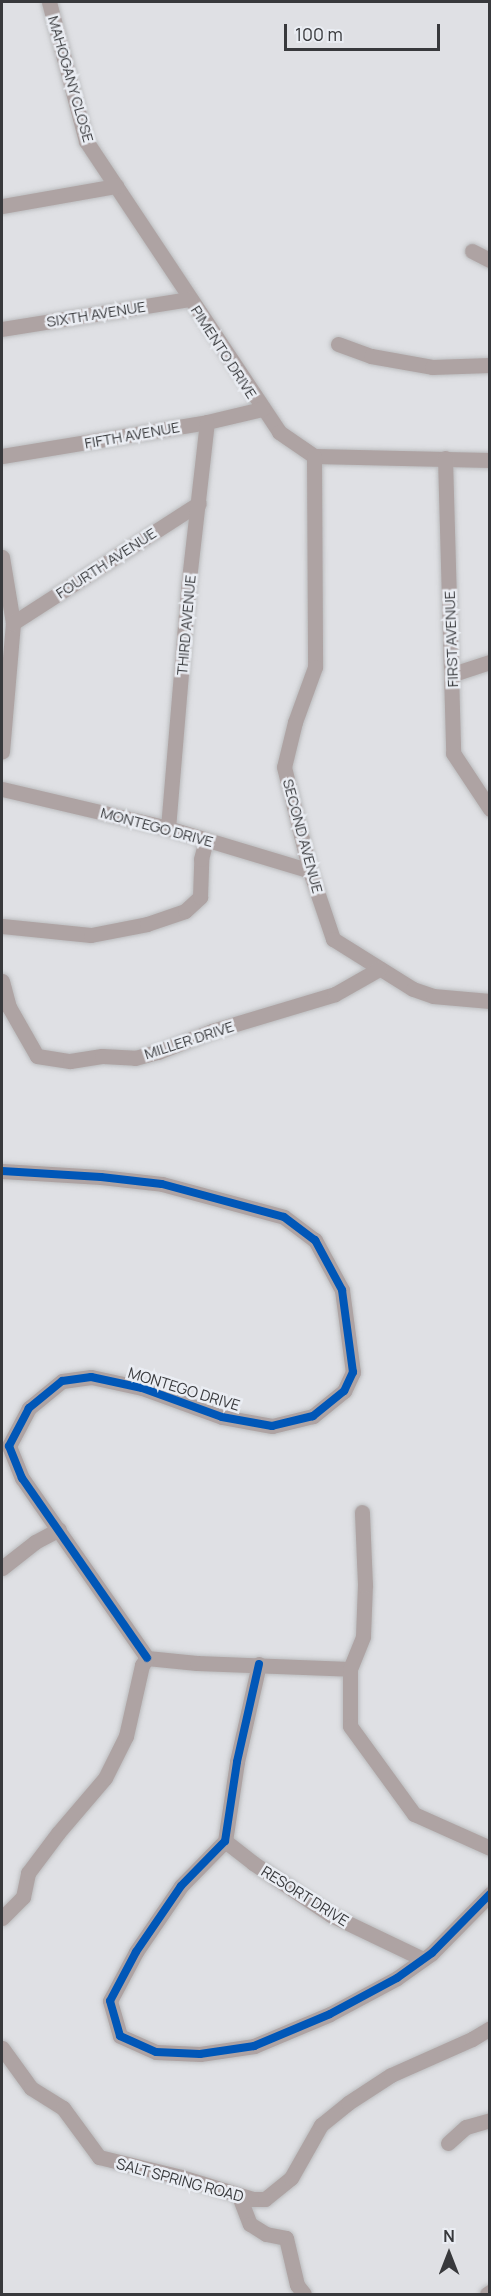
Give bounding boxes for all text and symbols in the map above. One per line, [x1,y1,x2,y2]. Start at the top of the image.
scale bar [287,12,443,50]
street label: MAHOGANY CLOSE [44,13,98,145]
text: 100 m [295,22,343,46]
street label: SIXTH AVENUE [45,297,147,331]
street label: PIMENTO DRIVE [187,302,261,402]
street label: FIFTH AVENUE [83,418,181,452]
street label: FOURTH AVENUE [52,524,160,602]
street label: THIRD AVENUE [173,574,199,676]
street label: FIRST AVENUE [440,590,462,688]
street label: SECOND AVENUE [279,777,327,895]
street label: MONTEGO DRIVE [99,803,215,851]
street label: MILLER DRIVE [142,1017,236,1063]
street label: MONTEGO DRIVE [126,1363,242,1415]
street label: RESORT DRIVE [258,1862,352,1930]
street label: SALT SPRING ROAD [114,2154,246,2206]
north arrow [419,2224,479,2284]
text: N [443,2225,455,2247]

